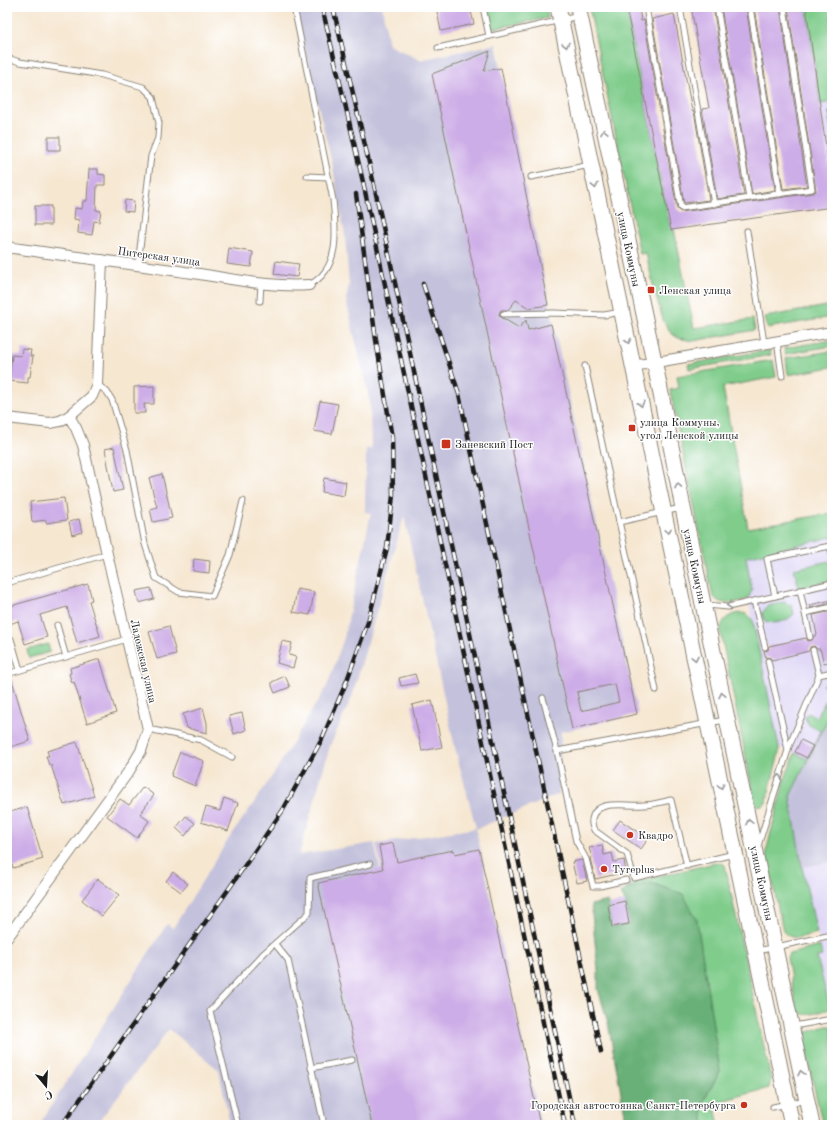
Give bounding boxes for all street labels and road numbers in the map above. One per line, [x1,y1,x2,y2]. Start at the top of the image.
street label: улица Коммуны [614,211,641,288]
street label: Питерская улица [117,246,201,269]
street label: улица Коммуны [680,528,707,605]
street label: Ладожская улица [128,618,158,705]
street label: улица Коммуны [747,845,774,922]

